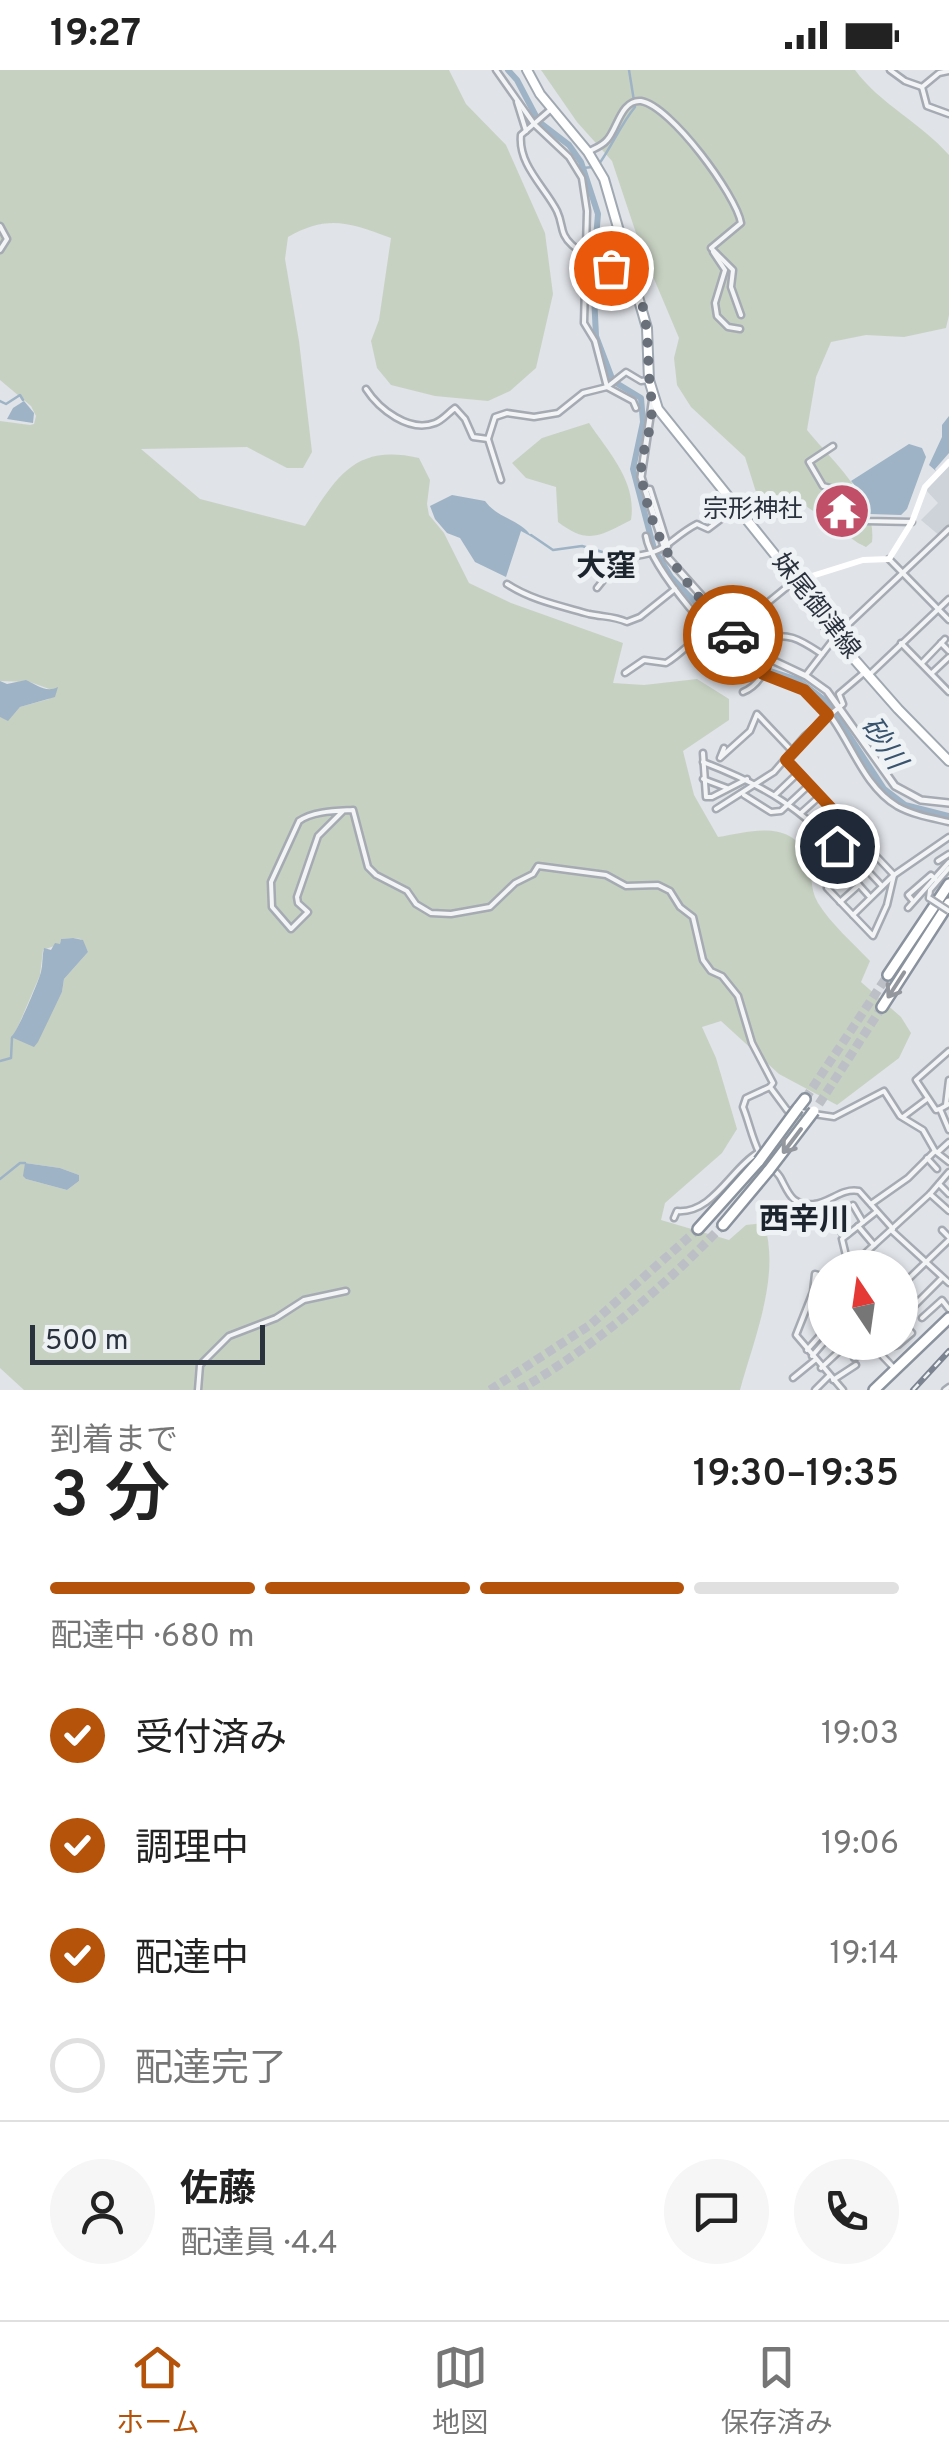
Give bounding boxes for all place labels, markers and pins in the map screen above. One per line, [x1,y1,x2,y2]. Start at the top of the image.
pin [569,226,654,311]
temple icon: 宗形神社 [812,481,872,541]
place label: 宗形神社 [703,495,803,527]
pin [795,804,880,889]

